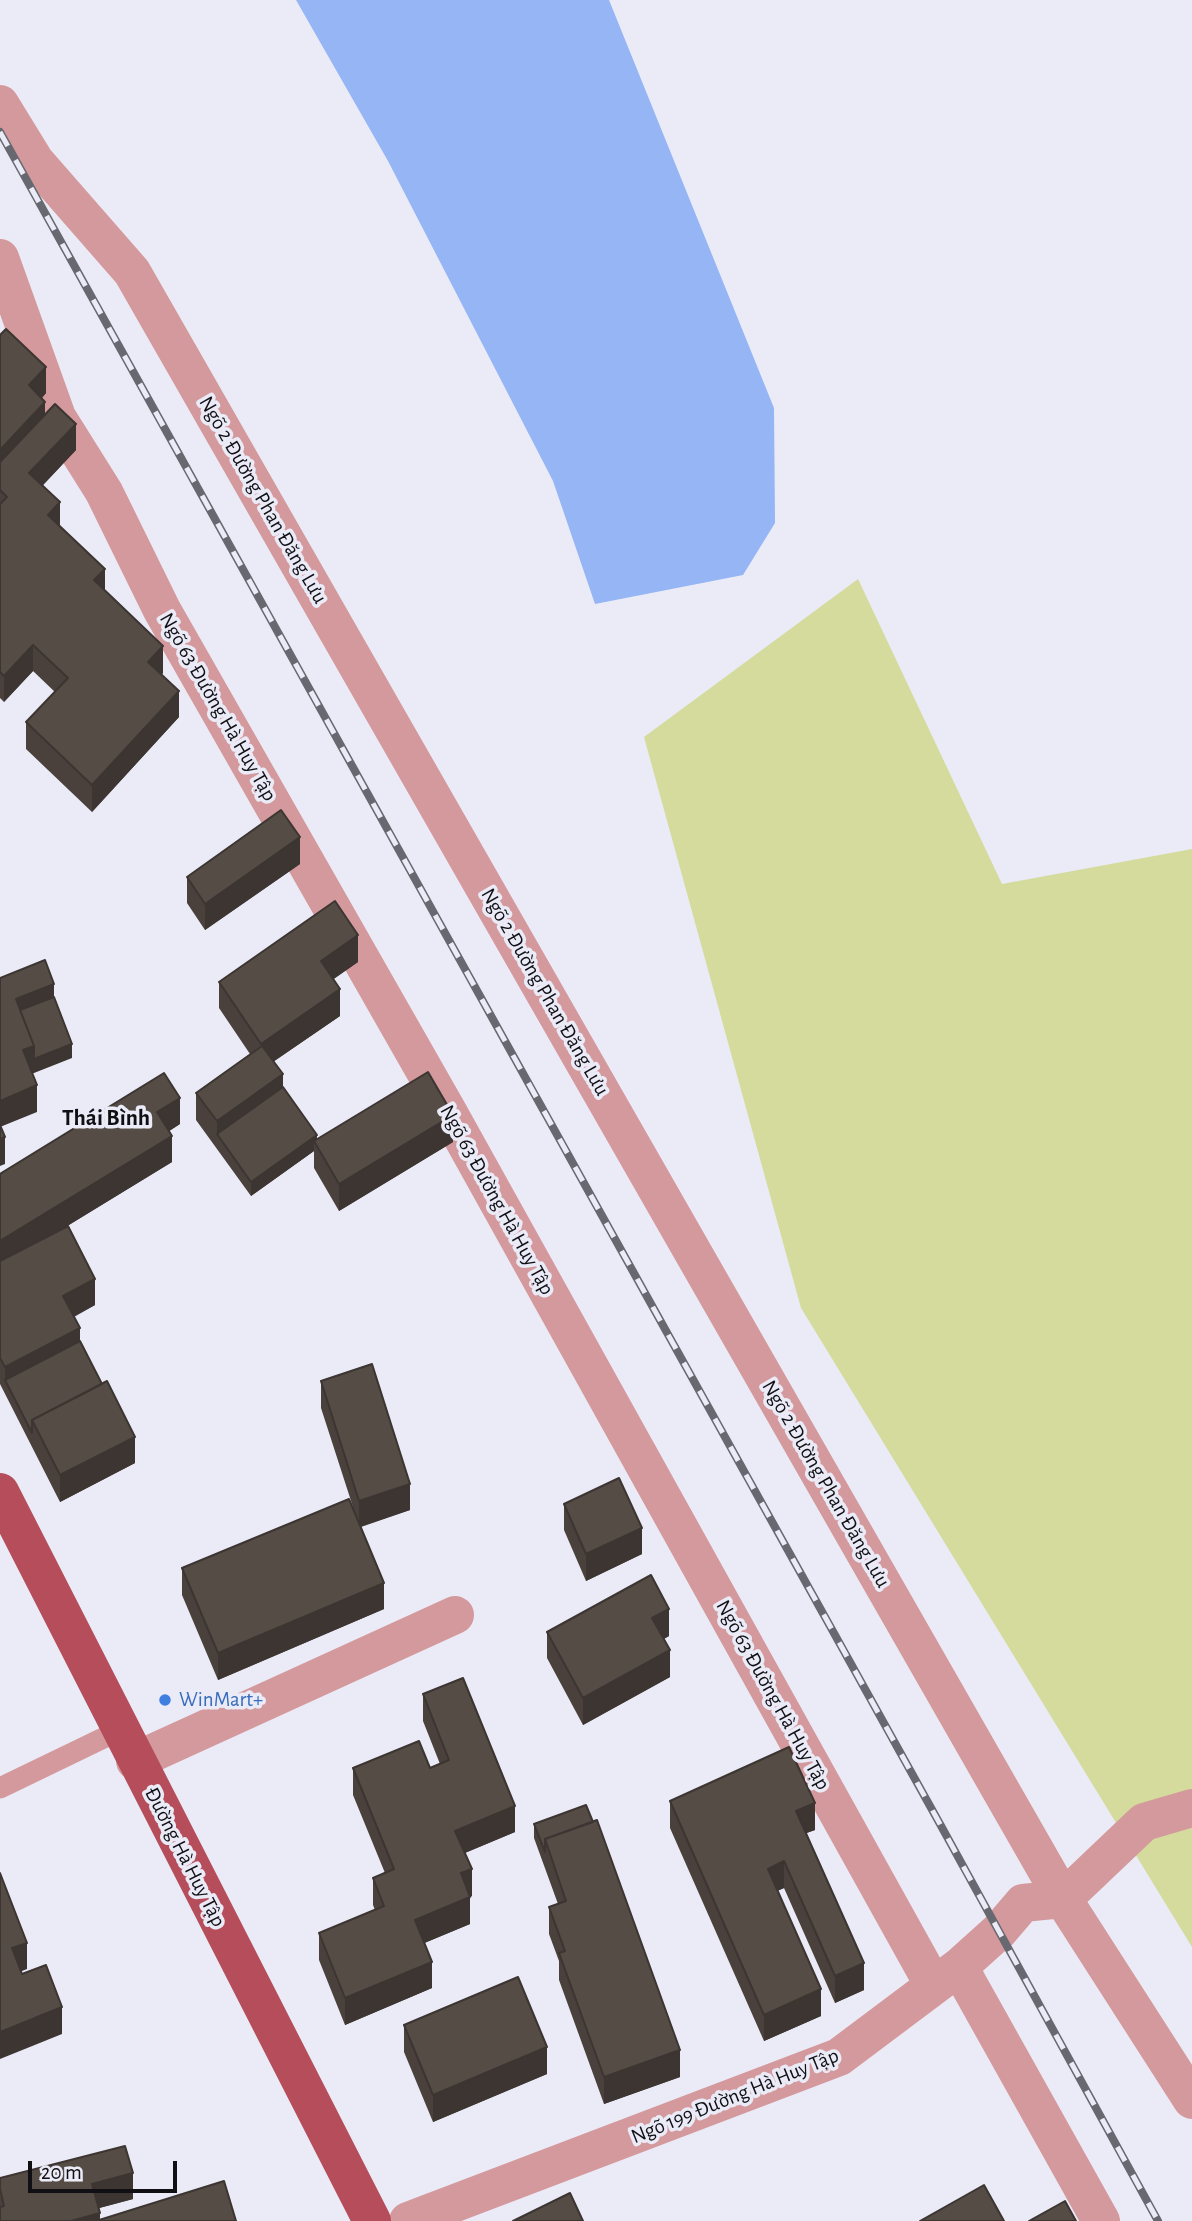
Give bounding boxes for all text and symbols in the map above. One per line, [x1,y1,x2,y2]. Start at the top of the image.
street label: Ngõ 2 Đường Phan Đăng Lưu [193,392,333,608]
street label: Ngõ 63 Đường Hà Huy Tập [154,608,282,806]
street label: Ngõ 2 Đường Phan Đăng Lưu [475,884,615,1100]
street label: Ngõ 63 Đường Hà Huy Tập [434,1101,560,1299]
district label: Thái Bình [62,1104,150,1132]
street label: Ngõ 2 Đường Phan Đăng Lưu [756,1376,896,1592]
street label: Ngõ 63 Đường Hà Huy Tập [710,1596,836,1794]
place label: WinMart+ [179,1687,263,1713]
marker: WinMart+ [157,1692,173,1708]
street label: Đường Hà Huy Tập [139,1783,231,1931]
street label: Ngõ 199 Đường Hà Huy Tập [627,2043,843,2149]
scale bar [32,2148,180,2192]
text: 20 m [41,2162,82,2183]

